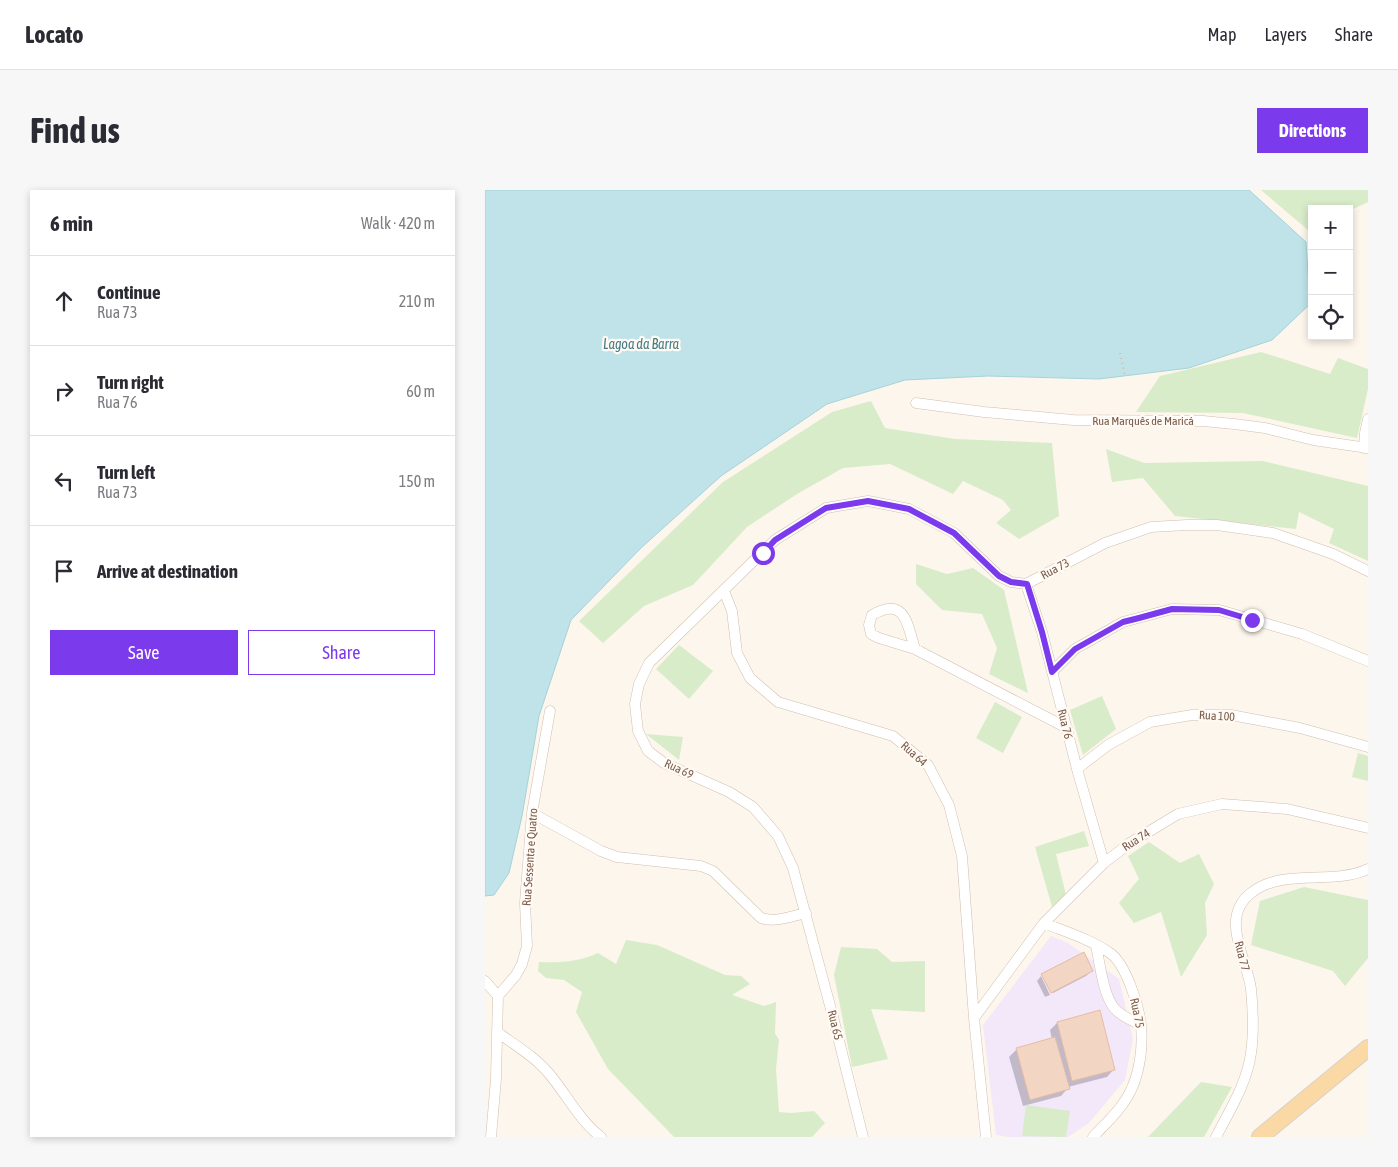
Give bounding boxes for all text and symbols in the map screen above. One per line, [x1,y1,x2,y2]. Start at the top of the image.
text: Locato [25,21,84,48]
text: Map [1207,24,1236,45]
text: Layers [1264,24,1307,45]
text: Share [1335,24,1373,45]
button: Directions [1257,108,1368,153]
text: Find us [30,110,120,150]
map controls [1308,205,1353,340]
button: + [1308,205,1353,250]
text: 6 min [50,211,93,235]
text: Walk · 420 m [361,214,435,232]
button: − [1308,250,1353,295]
text: Continue [97,281,161,303]
icon: ahead [50,287,78,315]
text: 210 m [399,292,435,310]
button: locate [1308,295,1353,340]
text: Rua 73 [97,303,137,321]
water label: Lagoa da Barra [603,336,679,352]
text: Turn right [97,371,164,393]
icon: right [50,377,78,405]
text: 60 m [406,382,435,400]
text: Rua 76 [97,393,137,411]
street label: Rua Marquês de Maricá [1092,414,1194,428]
text: Turn left [97,461,155,483]
icon: left [50,467,78,495]
text: 150 m [399,472,435,490]
text: Rua 73 [97,483,137,501]
route start [752,542,775,565]
street label: Rua 73 [1038,556,1072,582]
icon: arrive [50,557,78,585]
text: Arrive at destination [97,560,238,582]
route end [1241,609,1264,632]
button: Save [50,630,238,675]
button: Share [248,630,435,675]
street label: Rua 76 [1055,708,1076,741]
street label: Rua 100 [1199,708,1236,724]
street label: Rua 64 [898,739,930,770]
street label: Rua 69 [662,756,696,782]
street label: Rua Sessenta e Quatro [520,807,540,906]
street label: Rua 74 [1119,826,1153,854]
street label: Rua 77 [1232,940,1253,973]
street label: Rua 75 [1127,997,1147,1029]
street label: Rua 65 [825,1009,845,1041]

